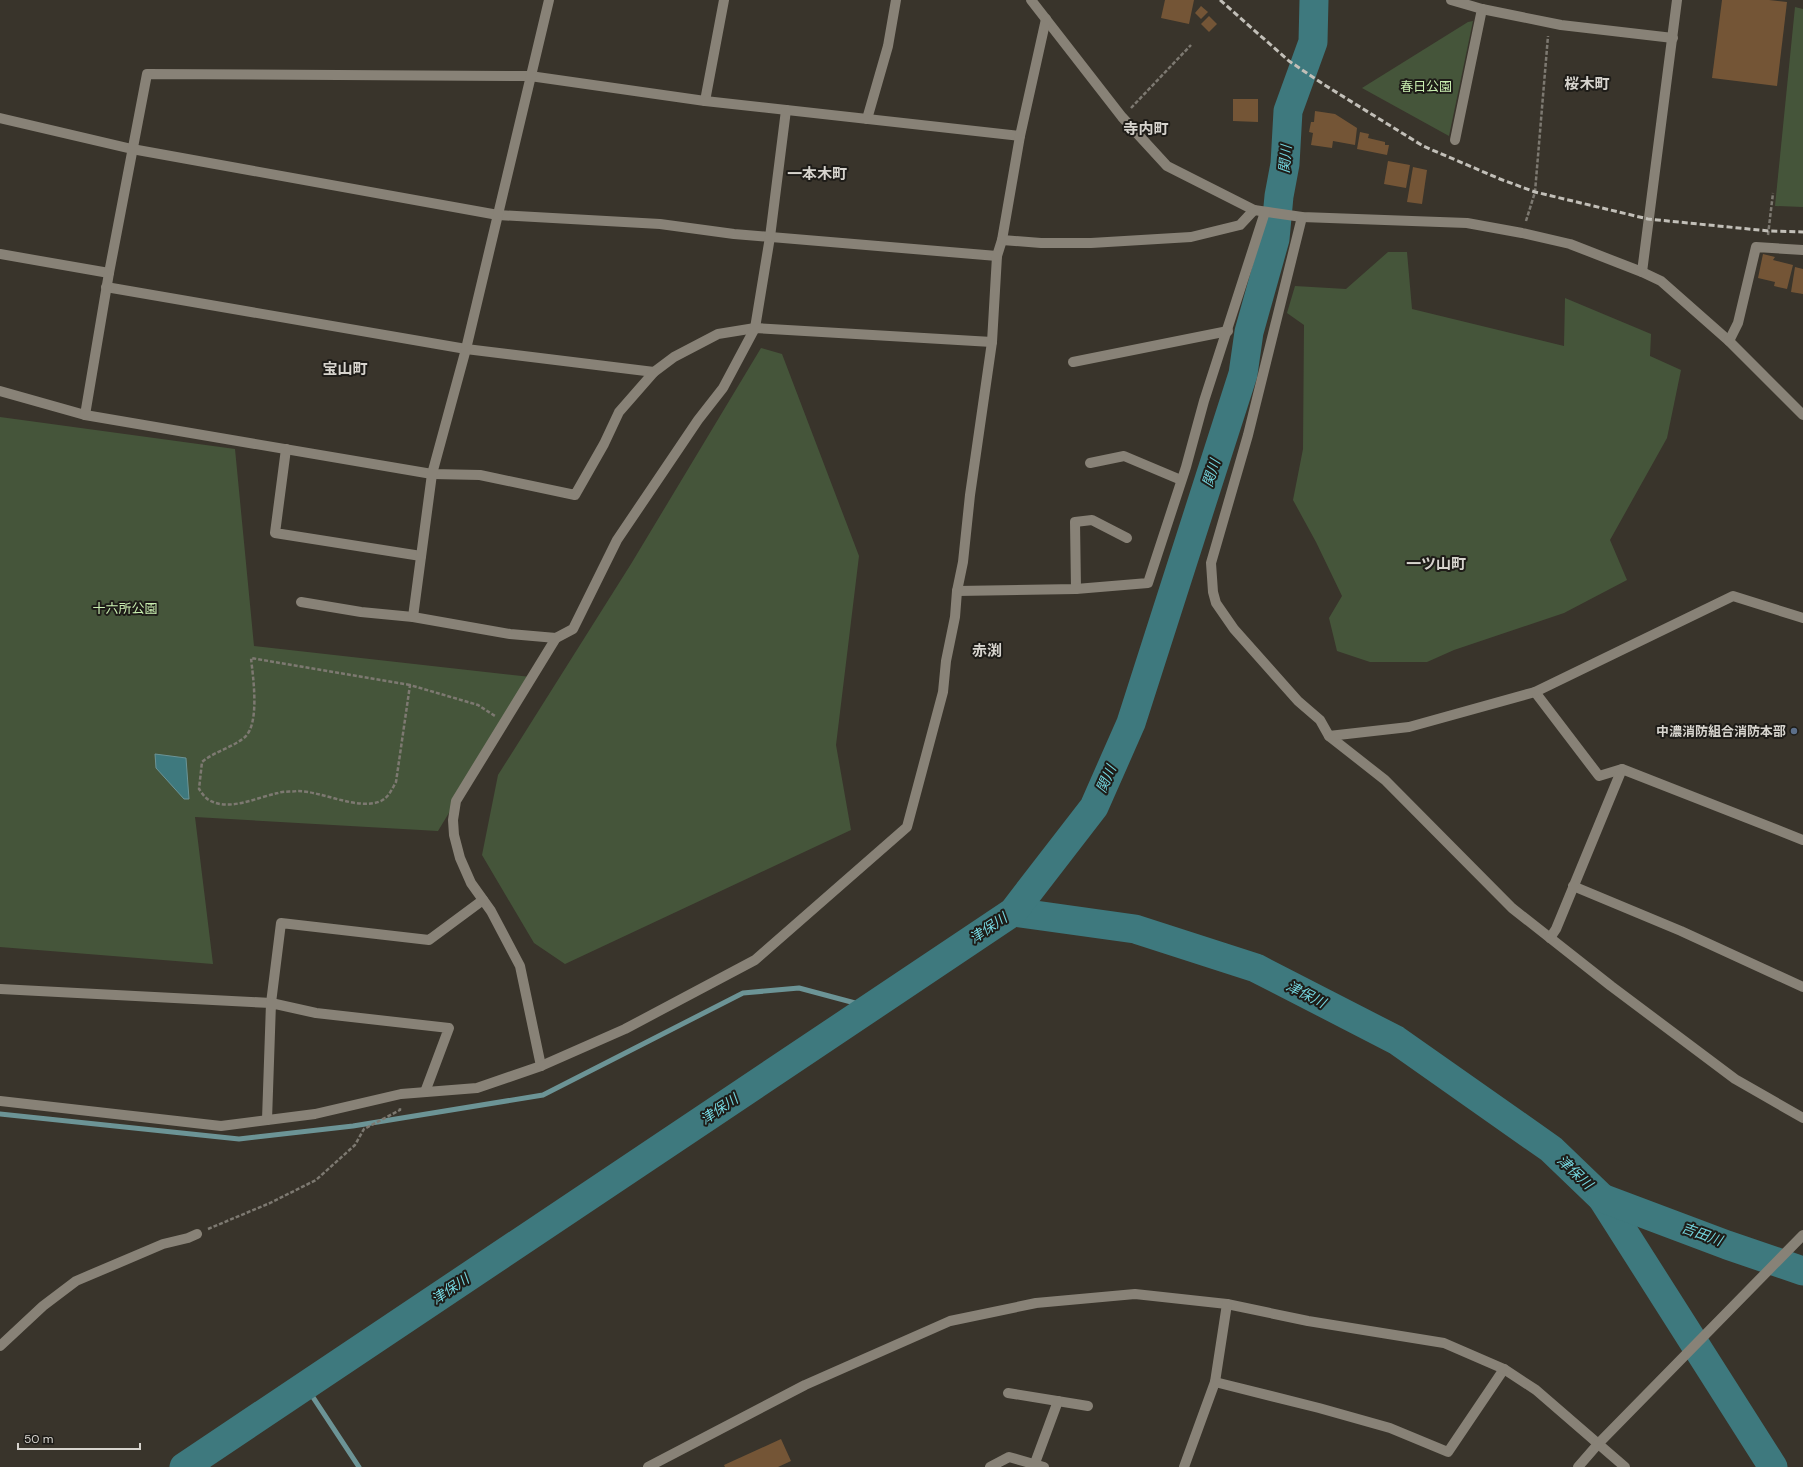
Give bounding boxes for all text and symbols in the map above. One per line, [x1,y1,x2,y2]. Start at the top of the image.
district label: 桜木町 [1564,74,1610,94]
park label: 春日公園 [1400,78,1452,95]
district label: 寺内町 [1123,119,1169,139]
water label: 関川 [1275,142,1295,174]
district label: 一本木町 [787,164,847,184]
district label: 宝山町 [322,359,368,379]
water label: 関川 [1198,455,1225,489]
district label: 一ツ山町 [1406,554,1466,574]
park label: 十六所公園 [92,600,158,617]
district label: 赤渕 [972,641,1002,661]
place label: 中濃消防組合消防本部 [1656,723,1786,740]
marker: 中濃消防組合消防本部 [1789,726,1799,736]
water label: 関川 [1092,761,1121,795]
water label: 津保川 [966,908,1012,947]
water label: 津保川 [1283,976,1331,1012]
water label: 津保川 [697,1089,743,1128]
water label: 津保川 [1554,1151,1598,1194]
water label: 吉田川 [1679,1218,1727,1250]
water label: 津保川 [428,1269,474,1308]
scale bar [18,1425,140,1451]
text: 50 m [24,1431,53,1447]

